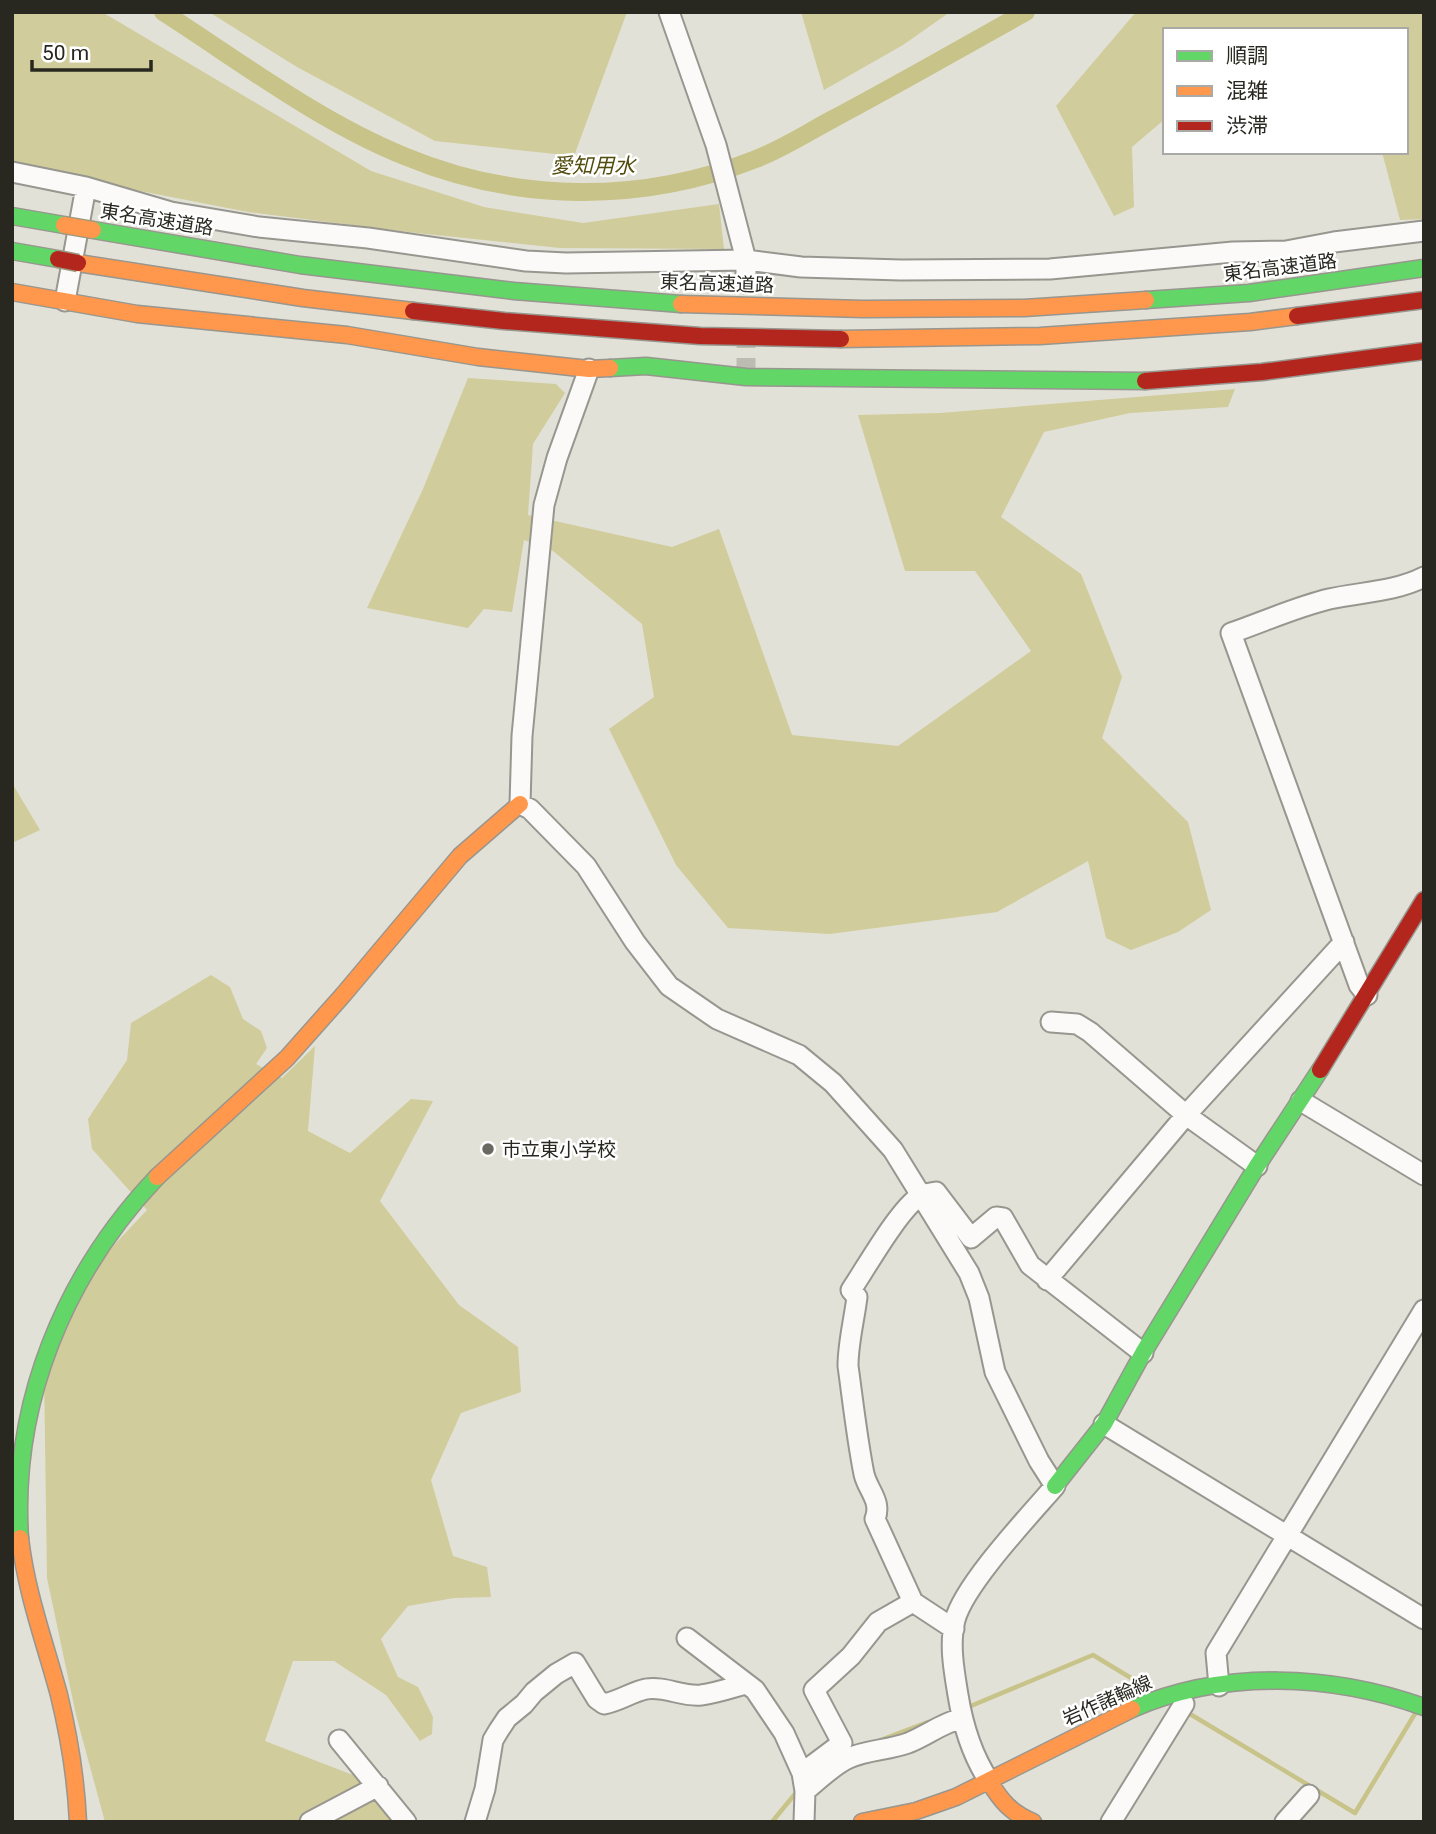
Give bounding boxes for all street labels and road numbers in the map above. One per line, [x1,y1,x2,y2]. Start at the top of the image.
street label: 東名高速道路 [99,199,215,240]
street label: 東名高速道路 [1222,249,1338,286]
street label: 東名高速道路 [660,270,774,297]
street label: 岩作諸輪線 [1059,1671,1155,1730]

